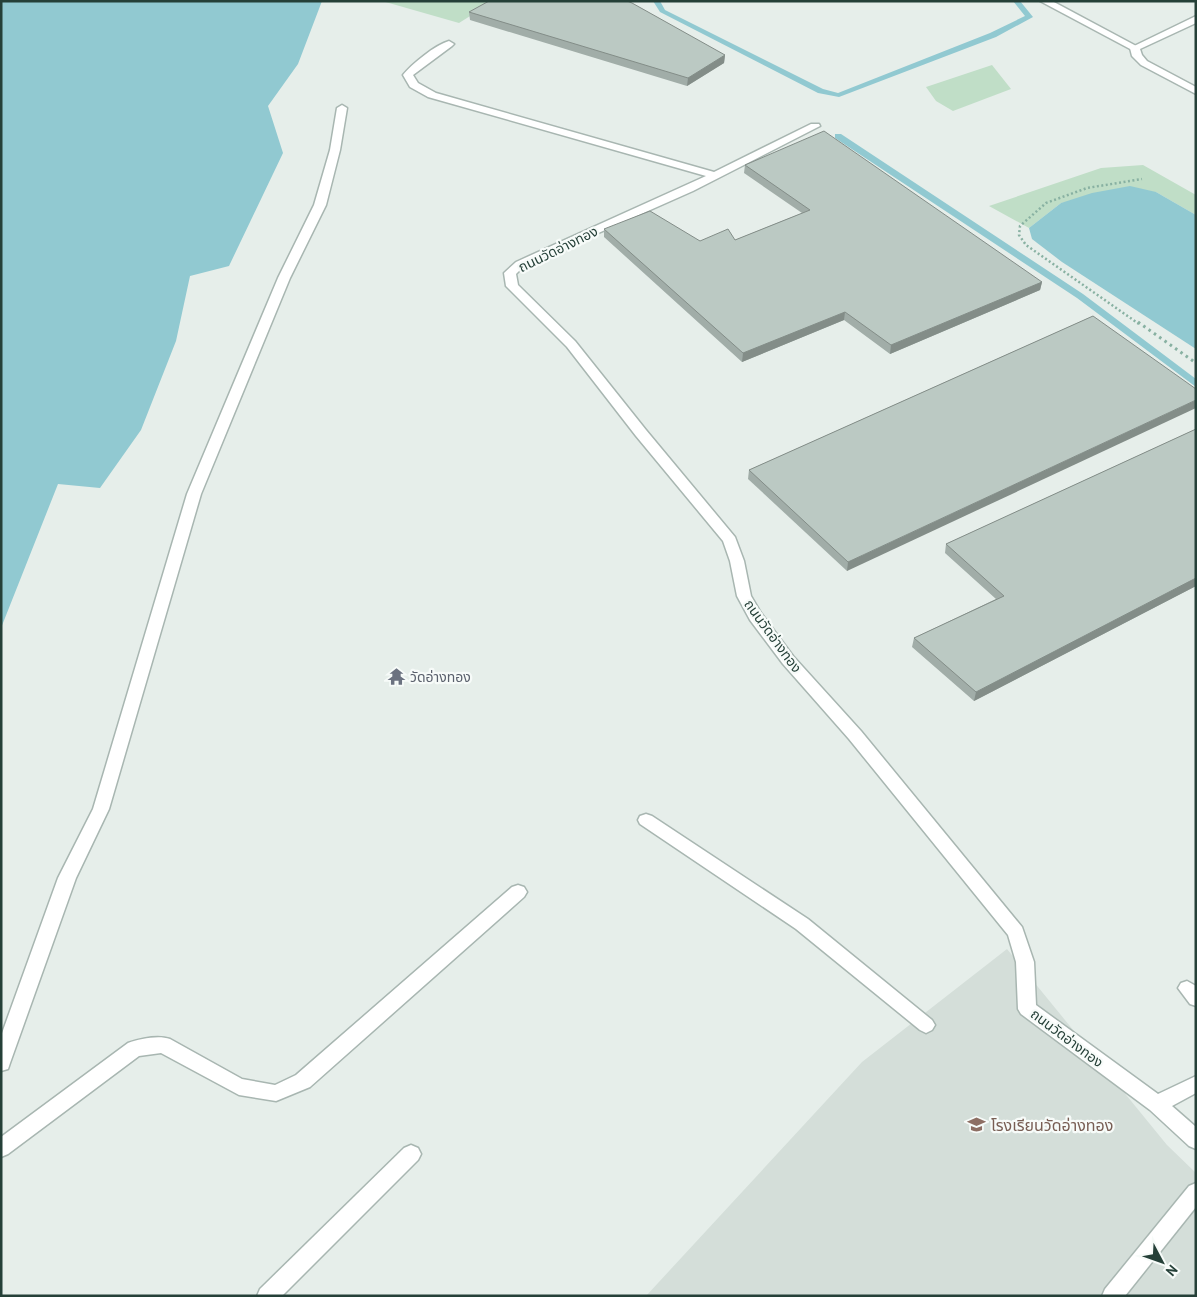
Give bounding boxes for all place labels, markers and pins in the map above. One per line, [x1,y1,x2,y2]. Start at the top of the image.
temple icon: วัดอ่างทอง [386,667,406,687]
place label: วัดอ่างทอง [410,668,471,686]
school or university icon: โรงเรียนวัดอ่างทอง [967,1115,987,1135]
place label: โรงเรียนวัดอ่างทอง [991,1115,1113,1135]

